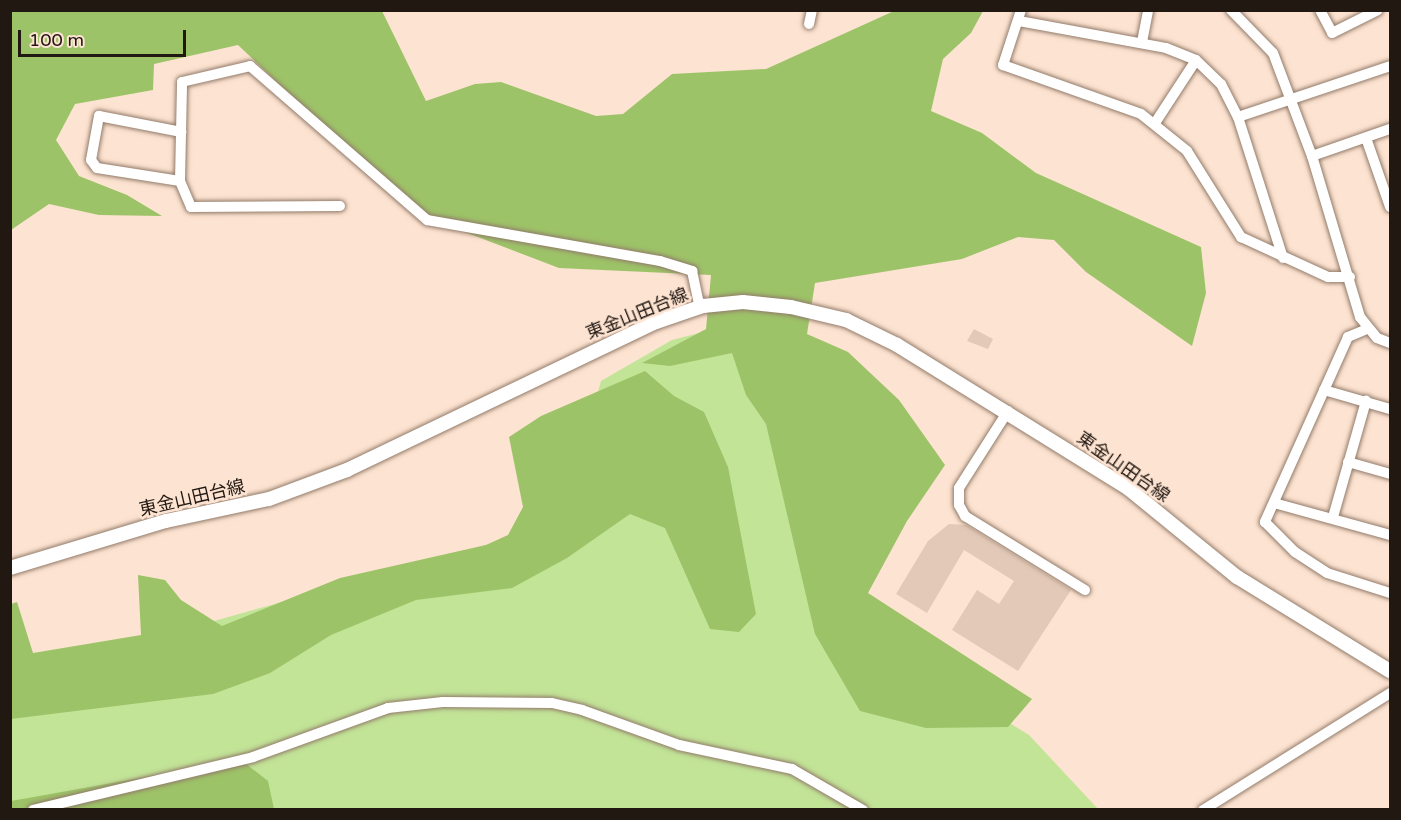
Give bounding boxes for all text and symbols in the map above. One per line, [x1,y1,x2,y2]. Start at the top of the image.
scale bar [21,18,189,56]
text: 100 m [29,29,84,51]
street label: 東金山田台線 [583,284,691,344]
street label: 東金山田台線 [1073,427,1173,507]
street label: 東金山田台線 [137,475,247,521]

